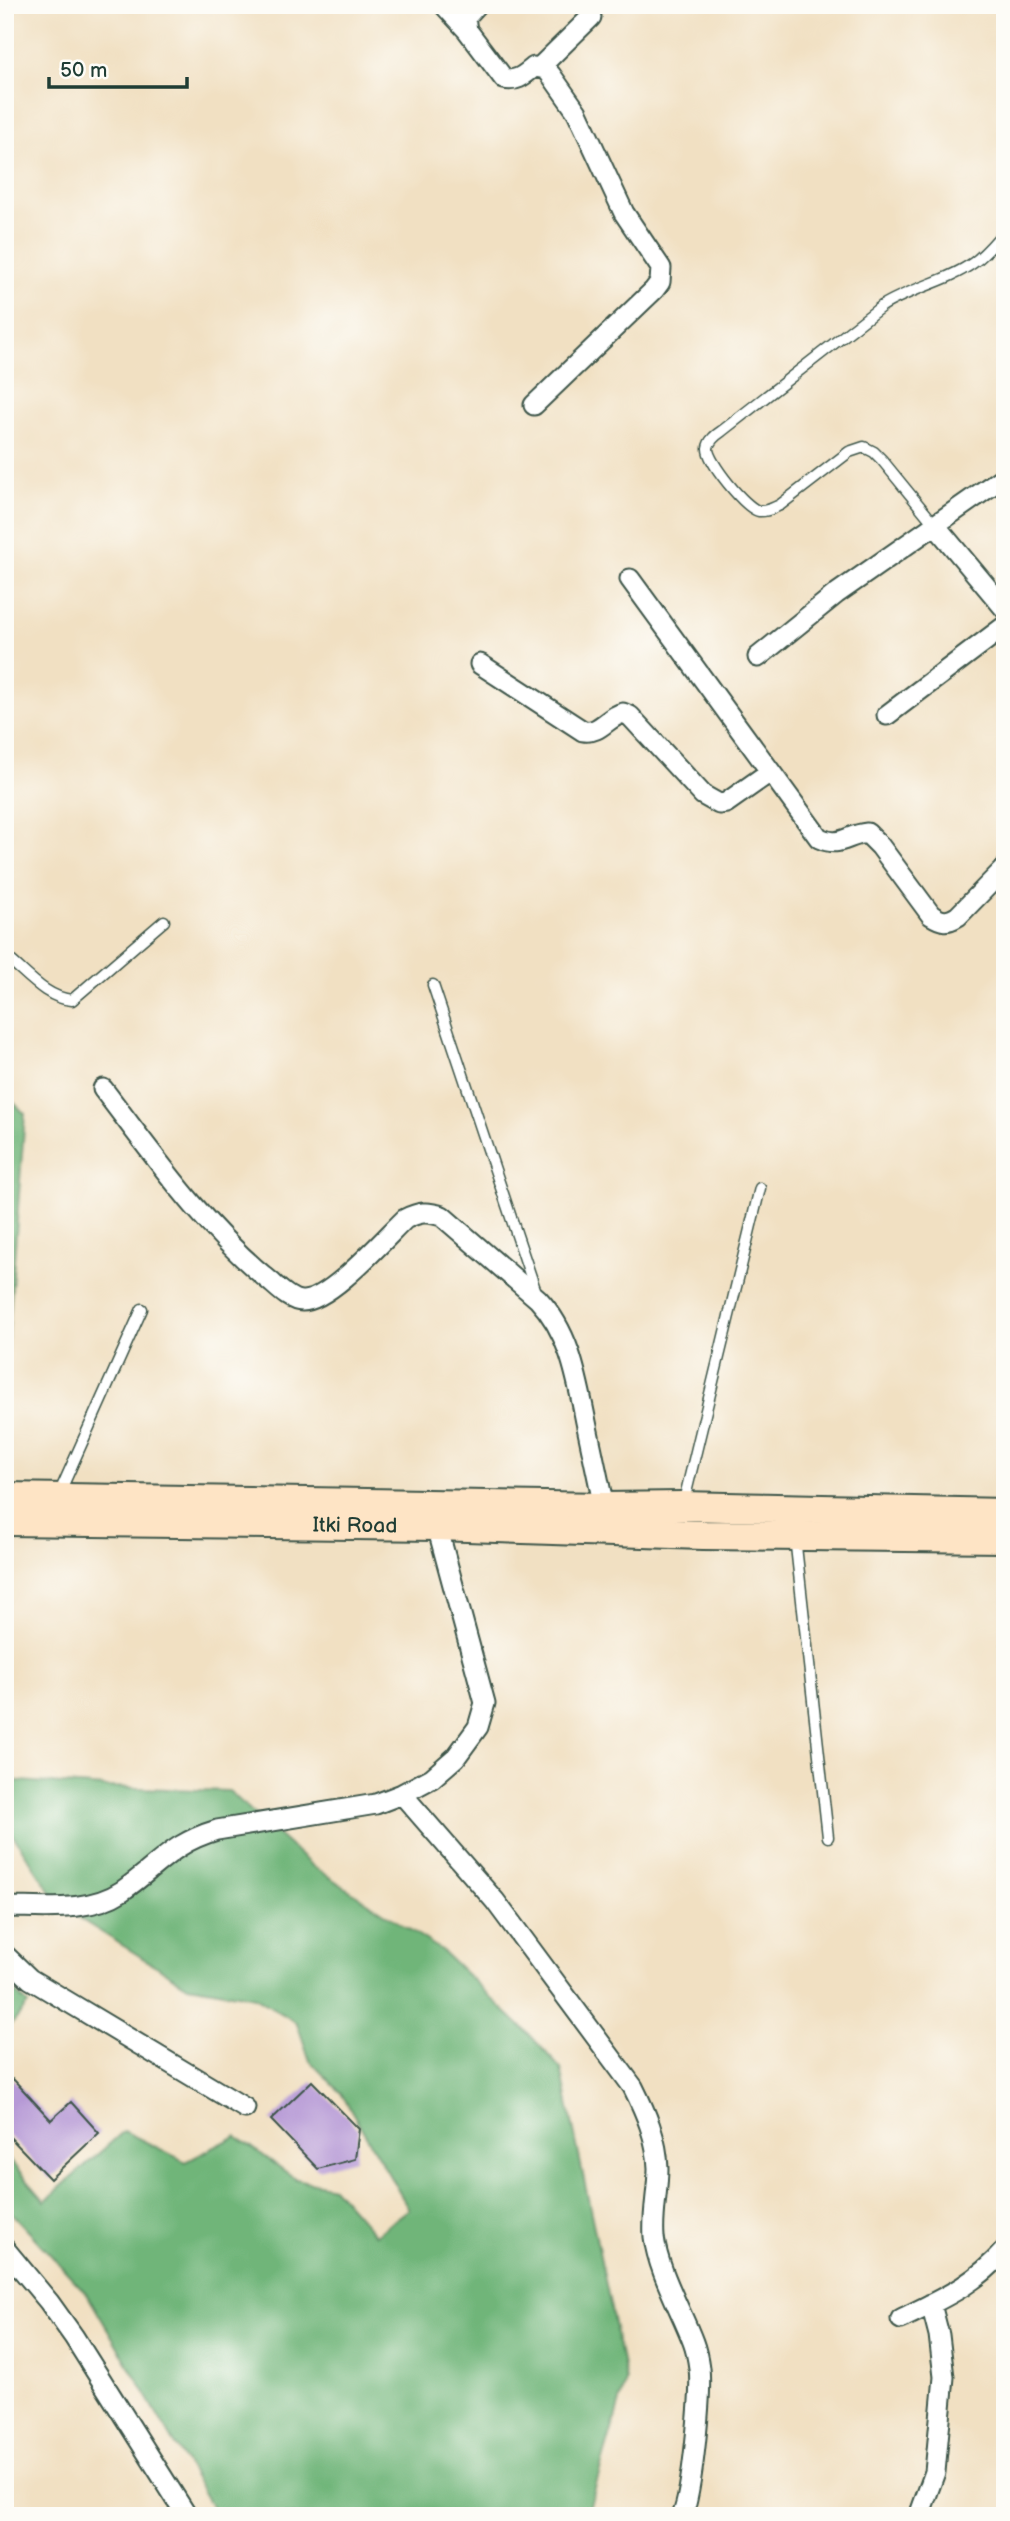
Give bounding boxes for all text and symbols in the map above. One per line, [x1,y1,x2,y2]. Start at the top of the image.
scale bar [49,46,187,90]
text: 50 m [60,58,107,83]
street label: Itki Road [312,1513,397,1539]

